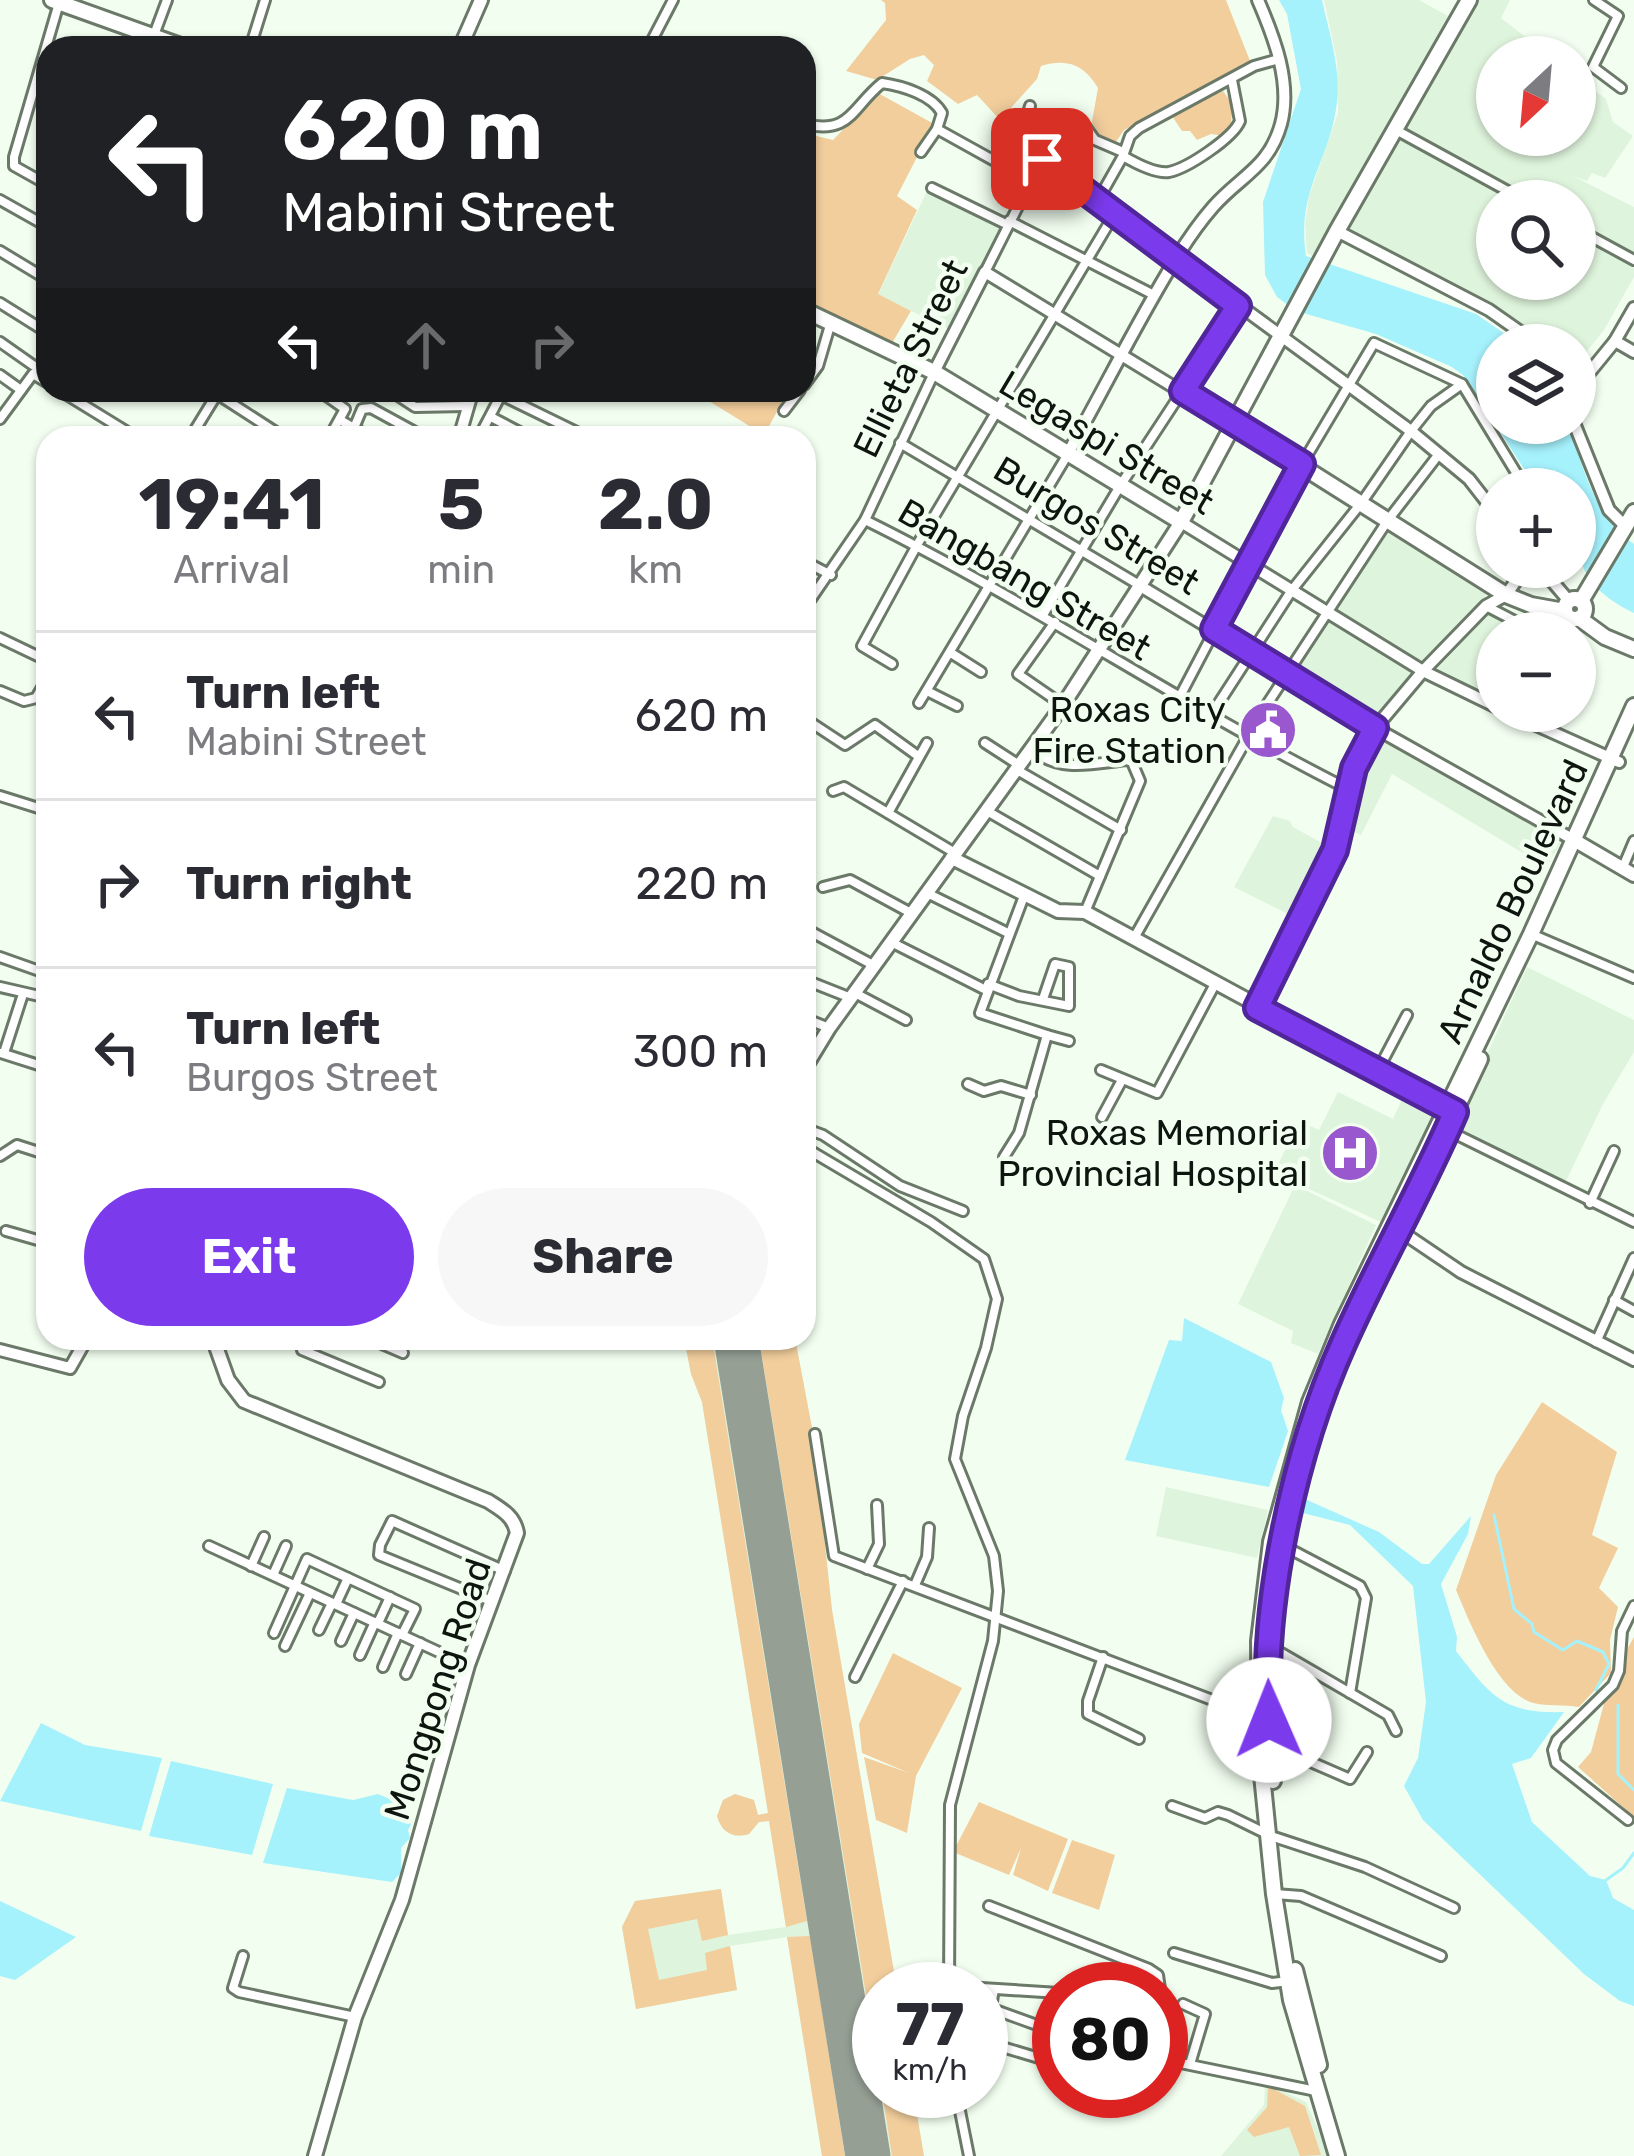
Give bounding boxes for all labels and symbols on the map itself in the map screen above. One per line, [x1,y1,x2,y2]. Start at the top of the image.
north arrow [1476,36,1596,156]
pin [991,108,1093,210]
street label: Ellieta Street [844,252,977,464]
street label: Legaspi Street [992,361,1222,523]
street label: Burgos Street [986,447,1207,604]
street label: Bangbang Street [891,490,1159,669]
place label: Roxas City Fire Station [1033,688,1226,772]
public building icon: Roxas City Fire Station [1237,699,1299,761]
street label: Arnaldo Boulevard [1428,753,1597,1050]
place label: Roxas Memorial Provincial Hospital [997,1111,1308,1195]
hospital icon: Roxas Memorial Provincial Hospital [1319,1122,1381,1184]
street label: Mongpong Road [375,1553,500,1825]
position arrow [1206,1657,1332,1783]
speed limit sign: 80 [1032,1962,1188,2118]

